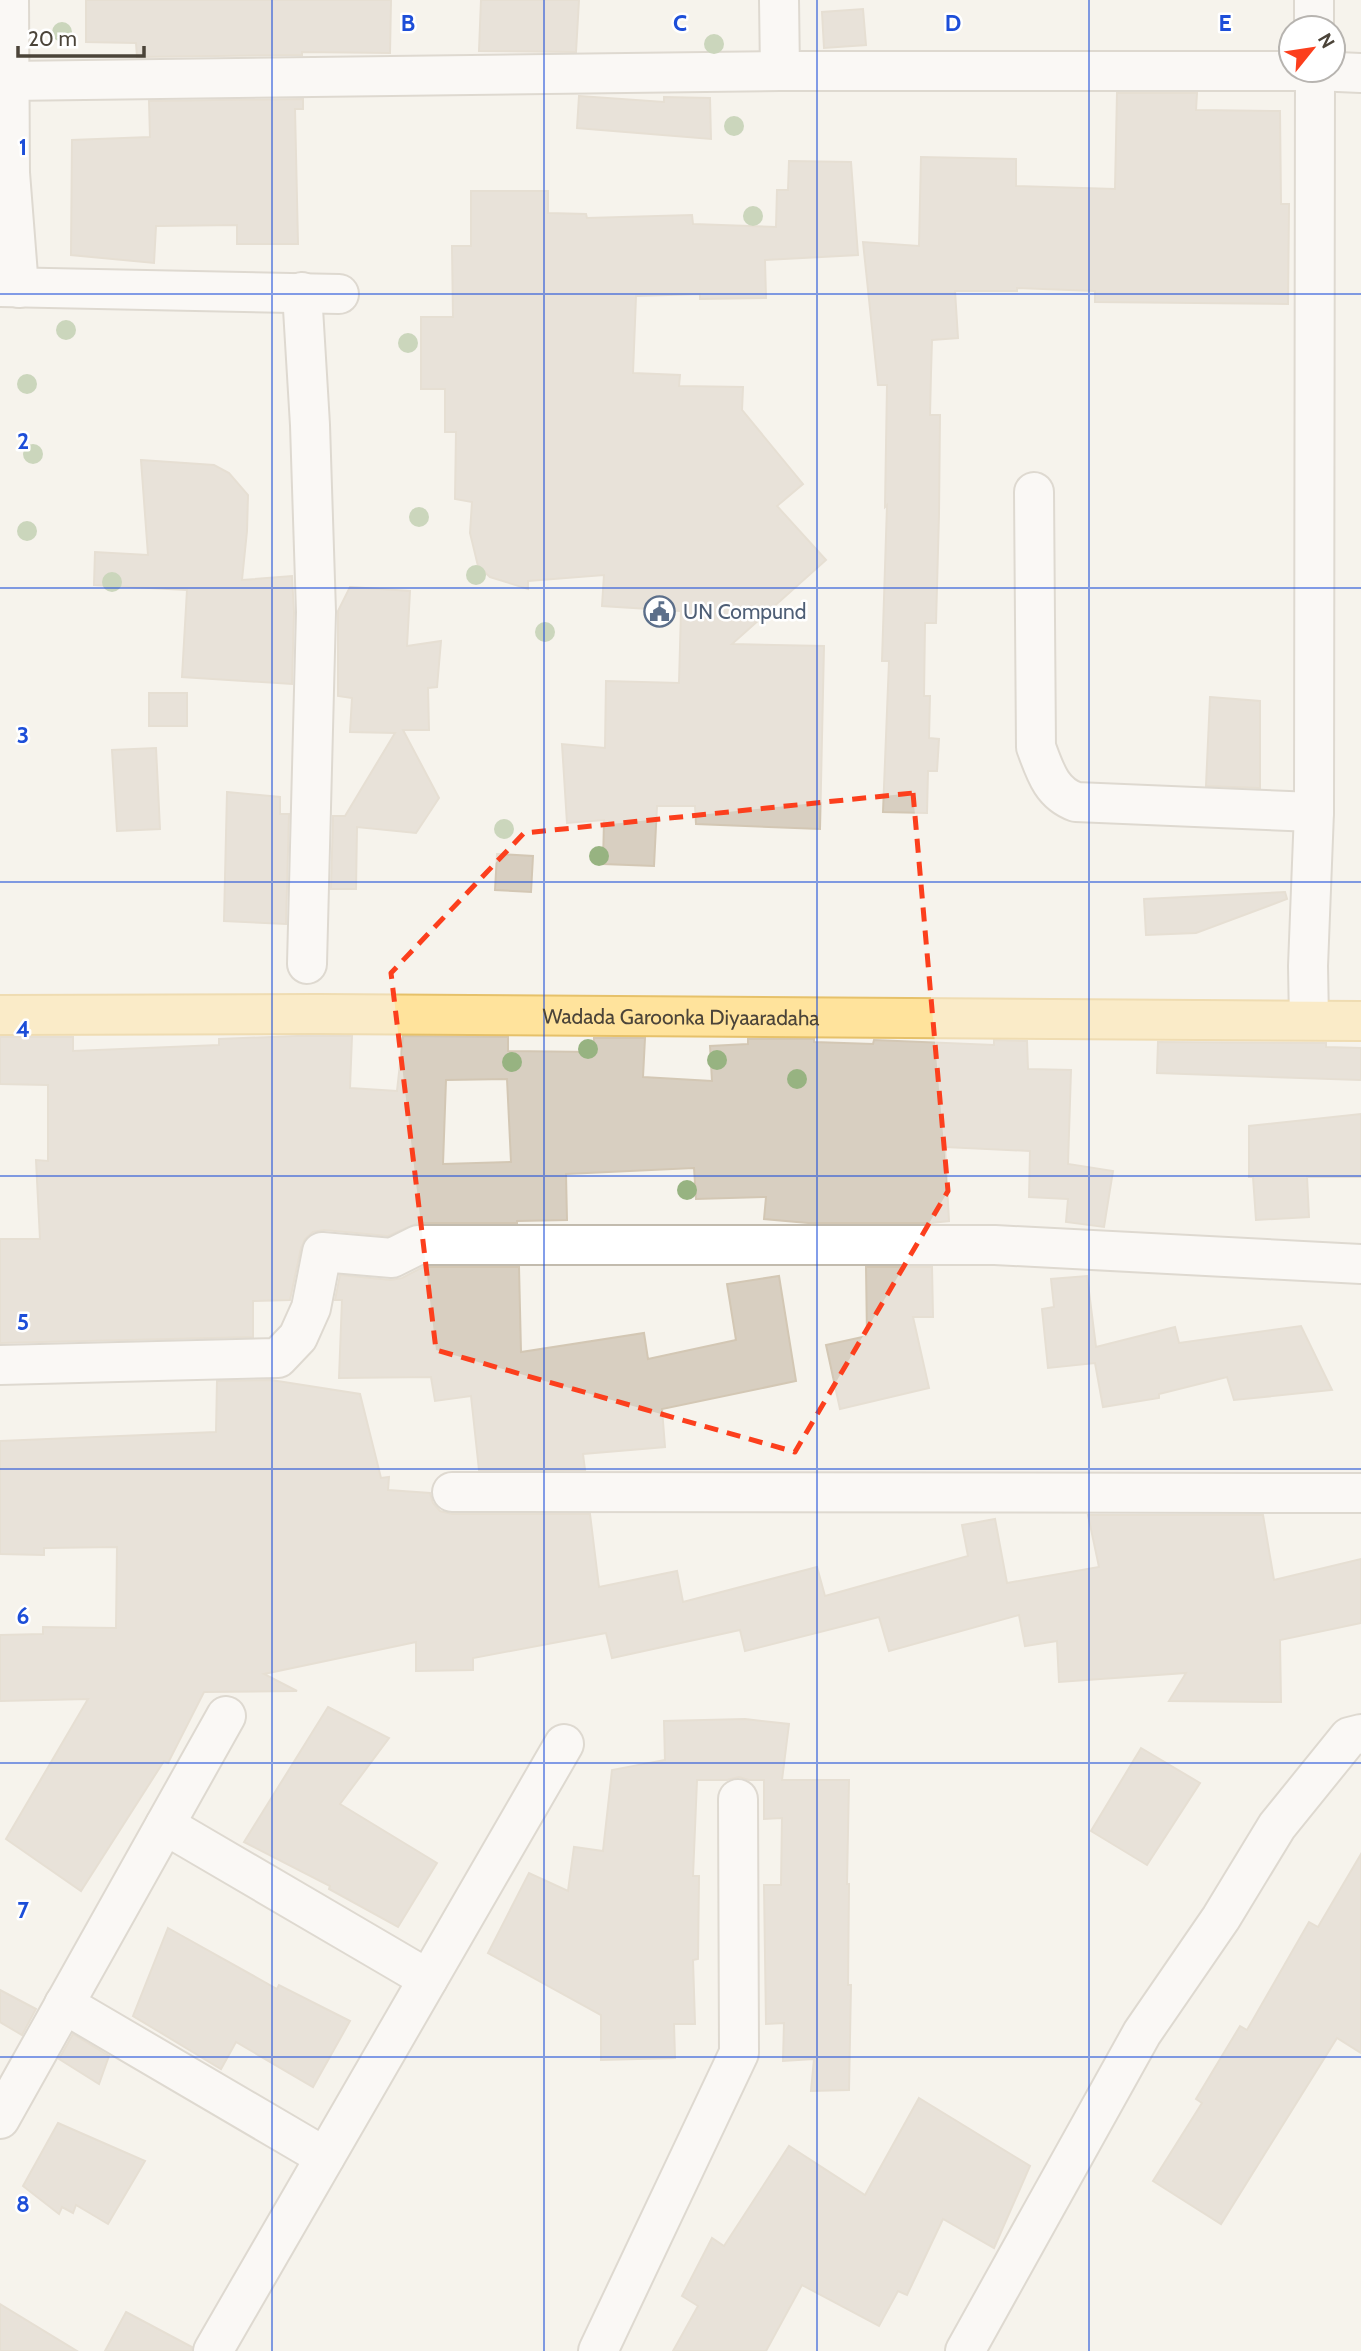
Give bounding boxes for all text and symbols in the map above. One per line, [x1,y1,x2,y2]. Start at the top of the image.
text: B [401,9,415,37]
text: C [673,9,687,37]
text: D [945,9,961,37]
text: E [1218,9,1232,37]
scale bar [18,14,144,58]
north arrow [1277,14,1347,84]
text: 20 m [28,26,77,51]
text: N [1313,29,1340,52]
text: 1 [19,133,27,161]
text: 2 [17,427,29,455]
public building icon: UN Compund [643,594,677,628]
place label: UN Compund [683,599,806,624]
text: 3 [17,721,29,749]
street label: Wadada Garoonka Diyaaradaha [542,1003,820,1030]
text: 4 [16,1015,30,1043]
text: 5 [17,1308,29,1336]
text: 6 [17,1602,29,1630]
text: 7 [17,1896,29,1924]
text: 8 [16,2190,30,2218]

